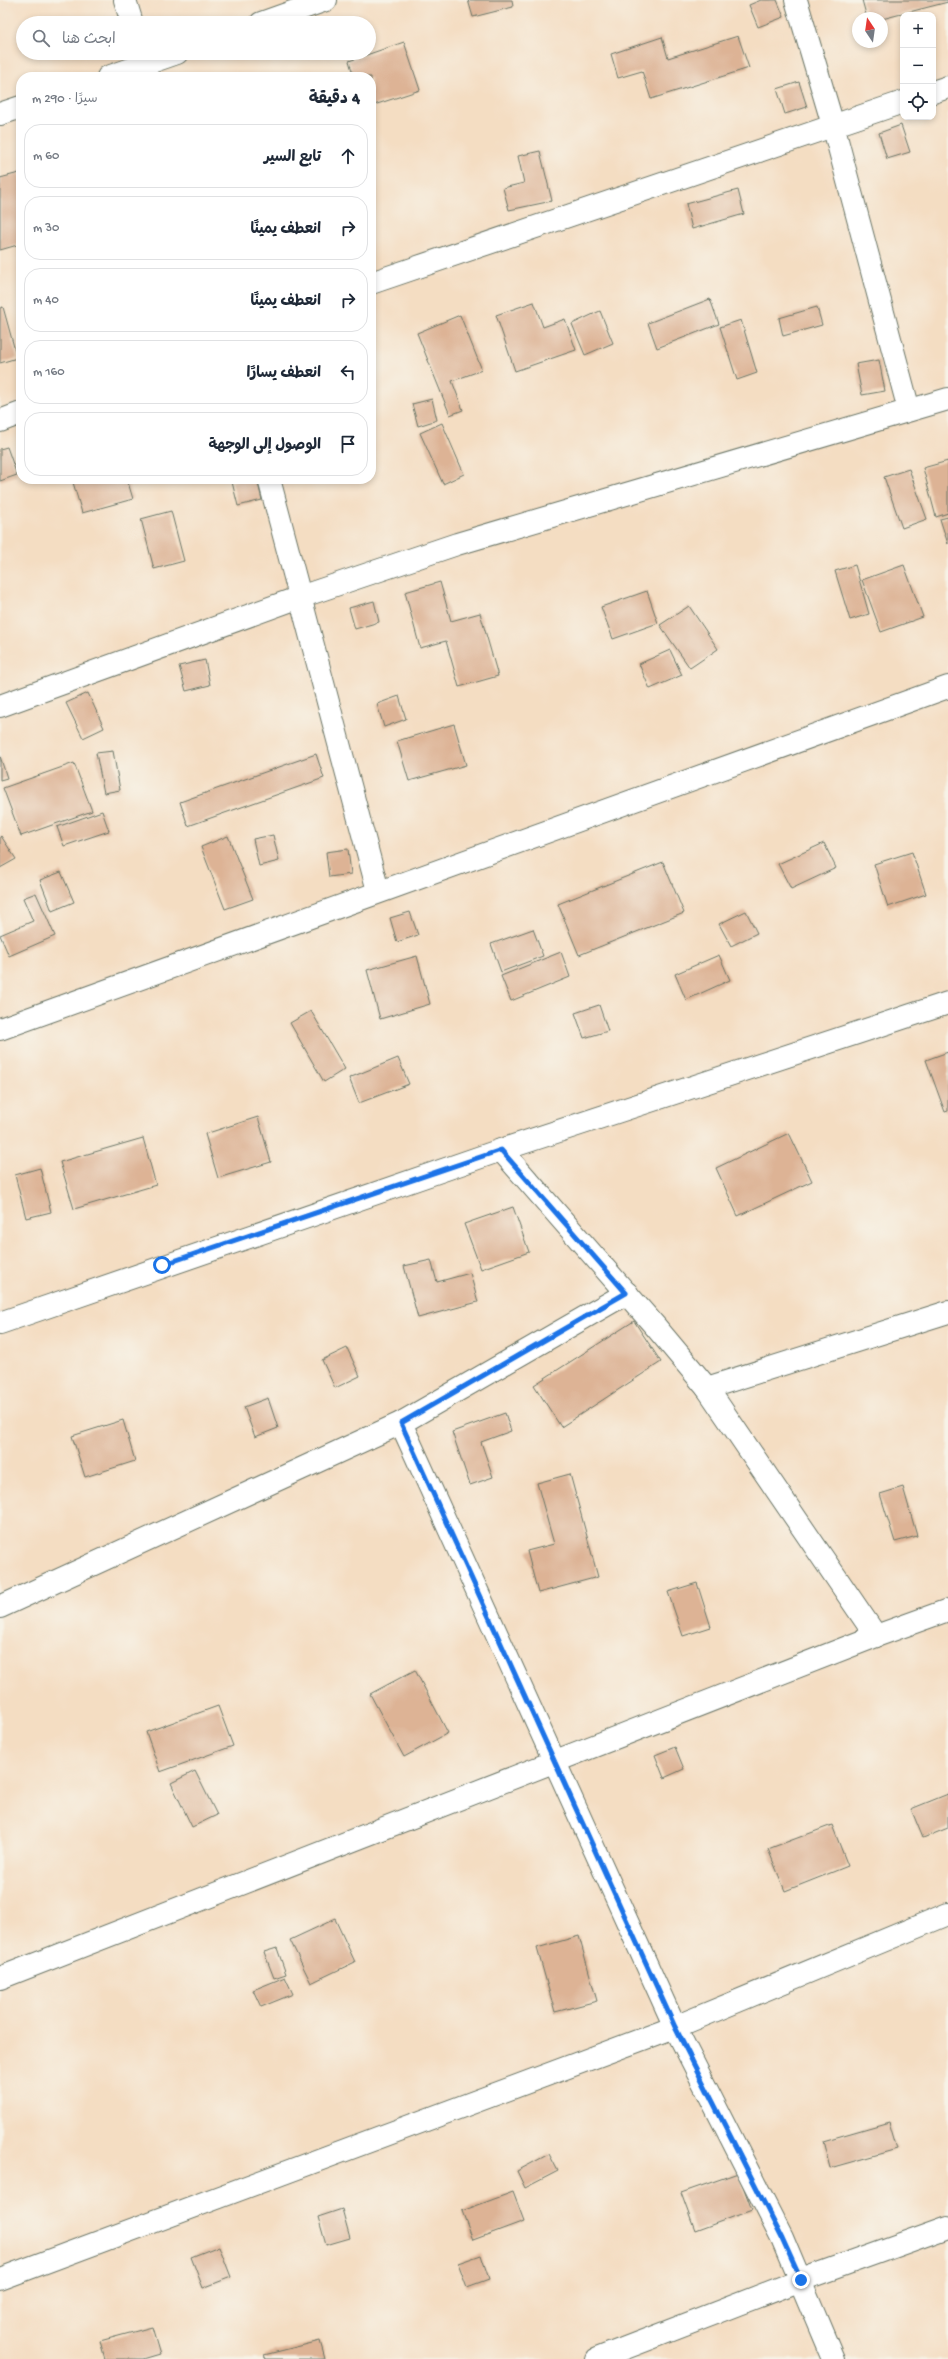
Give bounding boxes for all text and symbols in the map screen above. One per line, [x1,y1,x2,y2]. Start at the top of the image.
north arrow [852,12,888,48]
map controls [900,12,936,120]
button: + [900,12,936,48]
search box [16,16,376,60]
icon: search [30,27,52,49]
text: ابحث هنا [62,31,116,49]
button: − [900,48,936,84]
button: locate [900,84,936,120]
text: 4 دقيقة [309,90,360,110]
text: سيرًا · 290 m [32,92,97,107]
icon: ahead [337,145,359,167]
text: 60 m [33,149,59,164]
text: تابع السير [264,149,321,167]
icon: right [337,217,359,239]
text: 30 m [33,221,59,236]
text: انعطف يمينًا [250,221,321,239]
icon: right [337,289,359,311]
text: 40 m [33,293,59,308]
text: انعطف يمينًا [250,293,321,311]
icon: left [337,361,359,383]
text: 160 m [33,365,65,380]
text: انعطف يسارًا [247,365,321,383]
icon: arrive [337,433,359,455]
text: الوصول إلى الوجهة [208,437,321,455]
route start [153,1256,171,1274]
route end [792,2271,810,2289]

